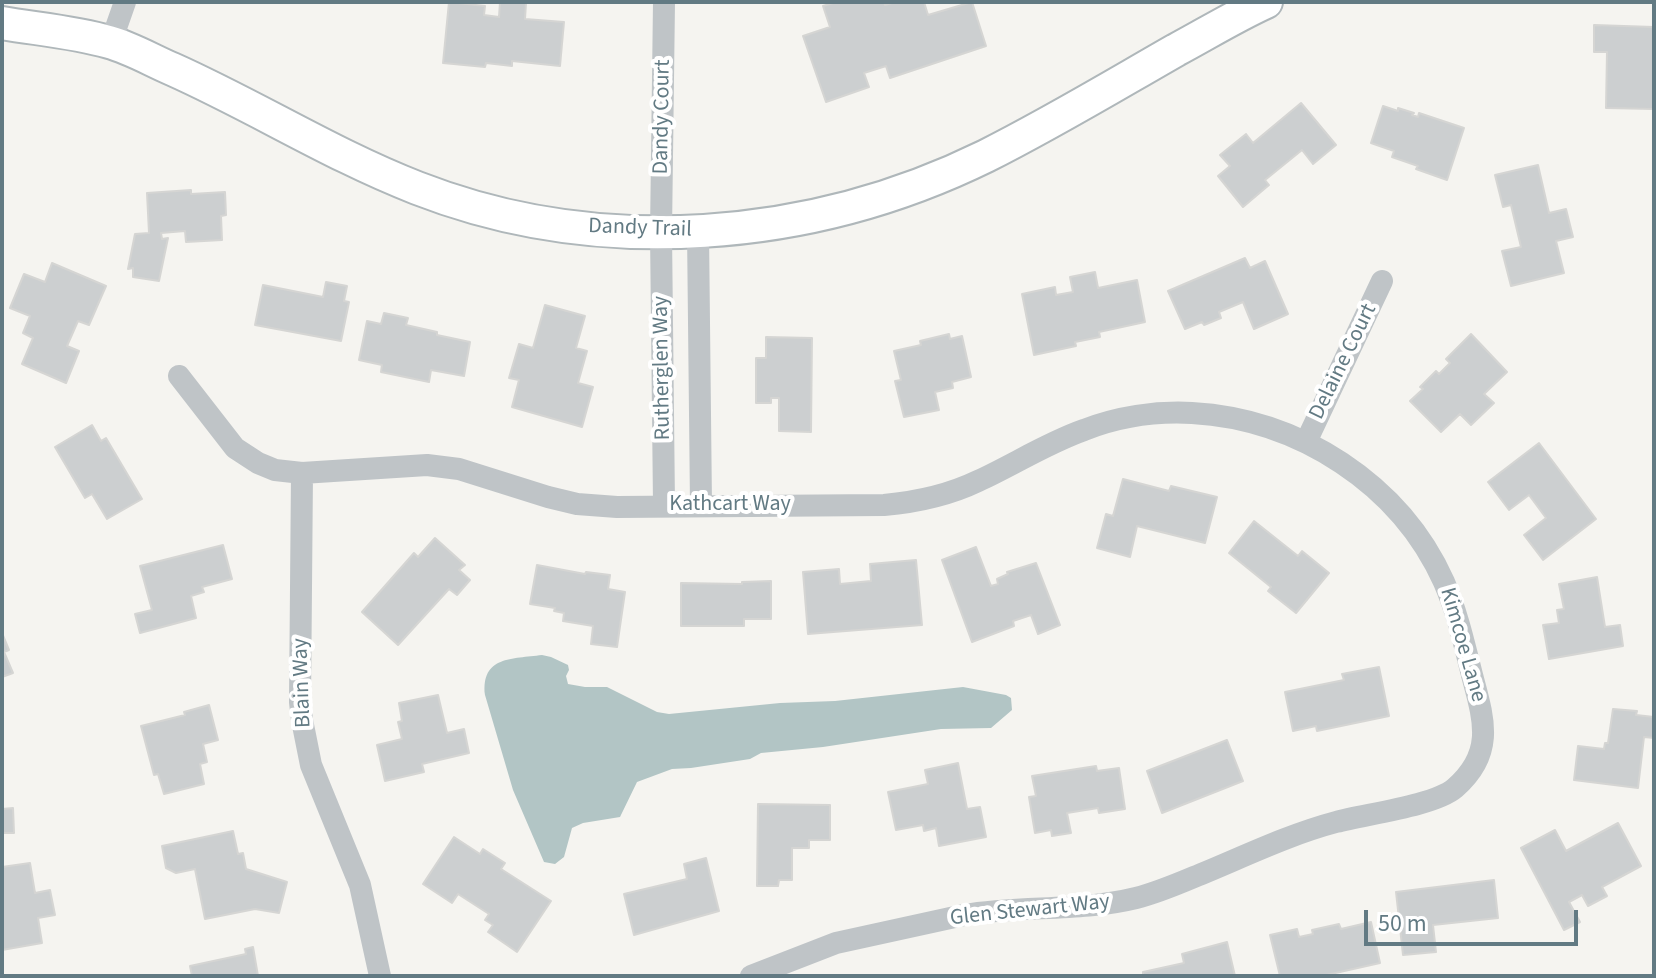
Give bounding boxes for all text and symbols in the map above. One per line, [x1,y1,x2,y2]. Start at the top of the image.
street label: Dandy Court [649,59,677,175]
street label: Dandy Trail [588,214,692,244]
street label: Rutherglen Way [649,296,677,440]
street label: Delaine Court [1305,300,1383,424]
street label: Kathcart Way [669,492,791,518]
street label: Kimcoe Lane [1433,585,1491,705]
street label: Blain Way [288,638,318,728]
street label: Glen Stewart Way [949,889,1111,933]
scale bar [1368,894,1582,944]
text: 50 m [1378,906,1427,941]

